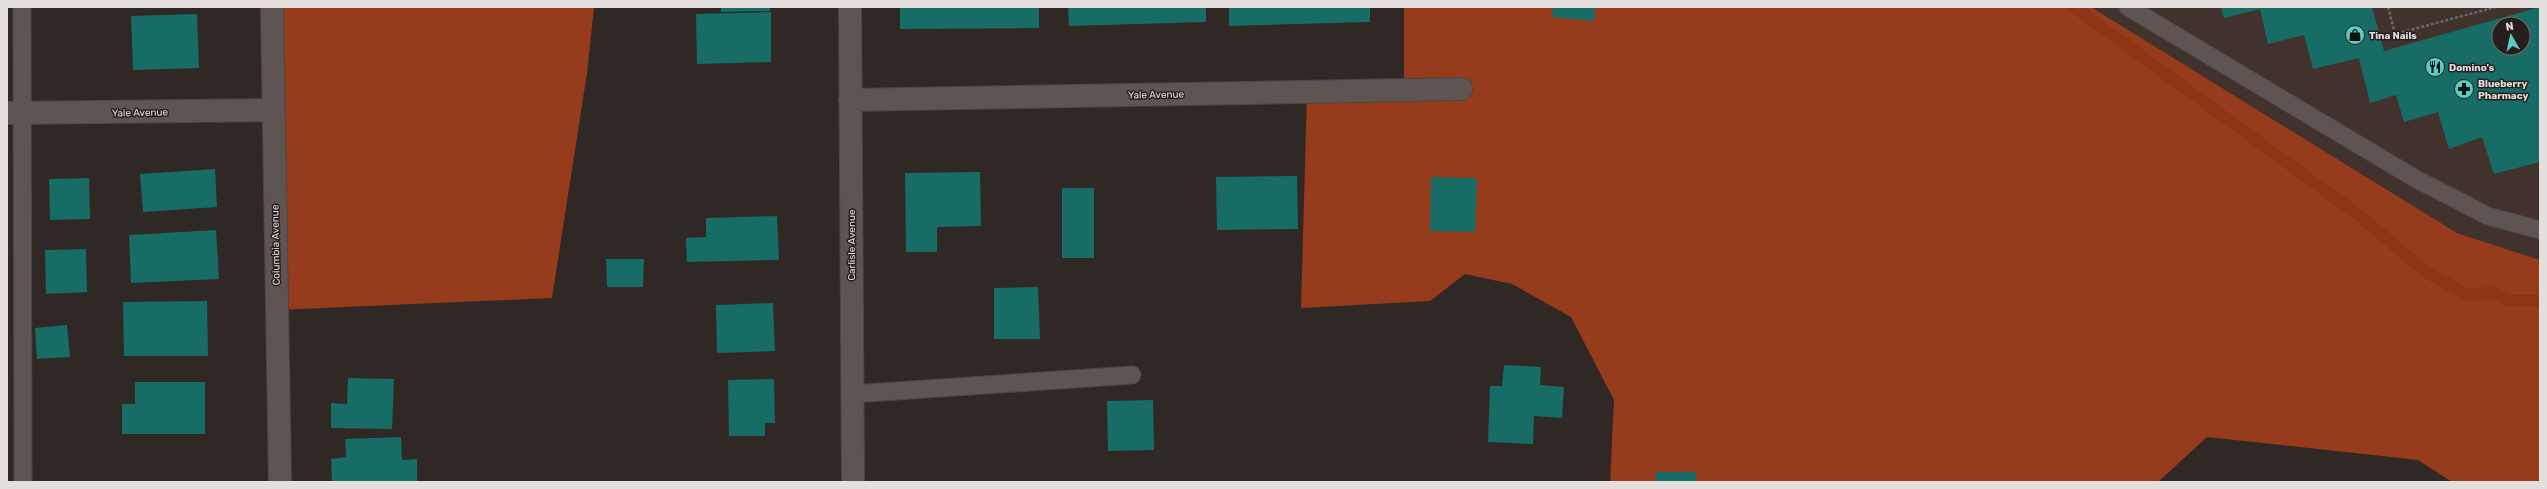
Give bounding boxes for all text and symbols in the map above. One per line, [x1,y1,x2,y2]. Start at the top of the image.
north arrow [2491,16,2531,56]
text: N [2505,20,2515,34]
shop icon: Tina Nails [2344,24,2366,46]
place label: Tina Nails [2369,30,2417,42]
restaurant icon: Domino's [2424,56,2446,78]
place label: Domino's [2449,62,2495,74]
pharmacy icon: Blueberry Pharmacy [2453,78,2475,100]
place label: Blueberry Pharmacy [2478,78,2528,102]
street label: Yale Avenue [1128,89,1185,101]
street label: Yale Avenue [112,107,169,119]
street label: Columbia Avenue [269,204,283,286]
street label: Carlisle Avenue [846,209,858,281]

